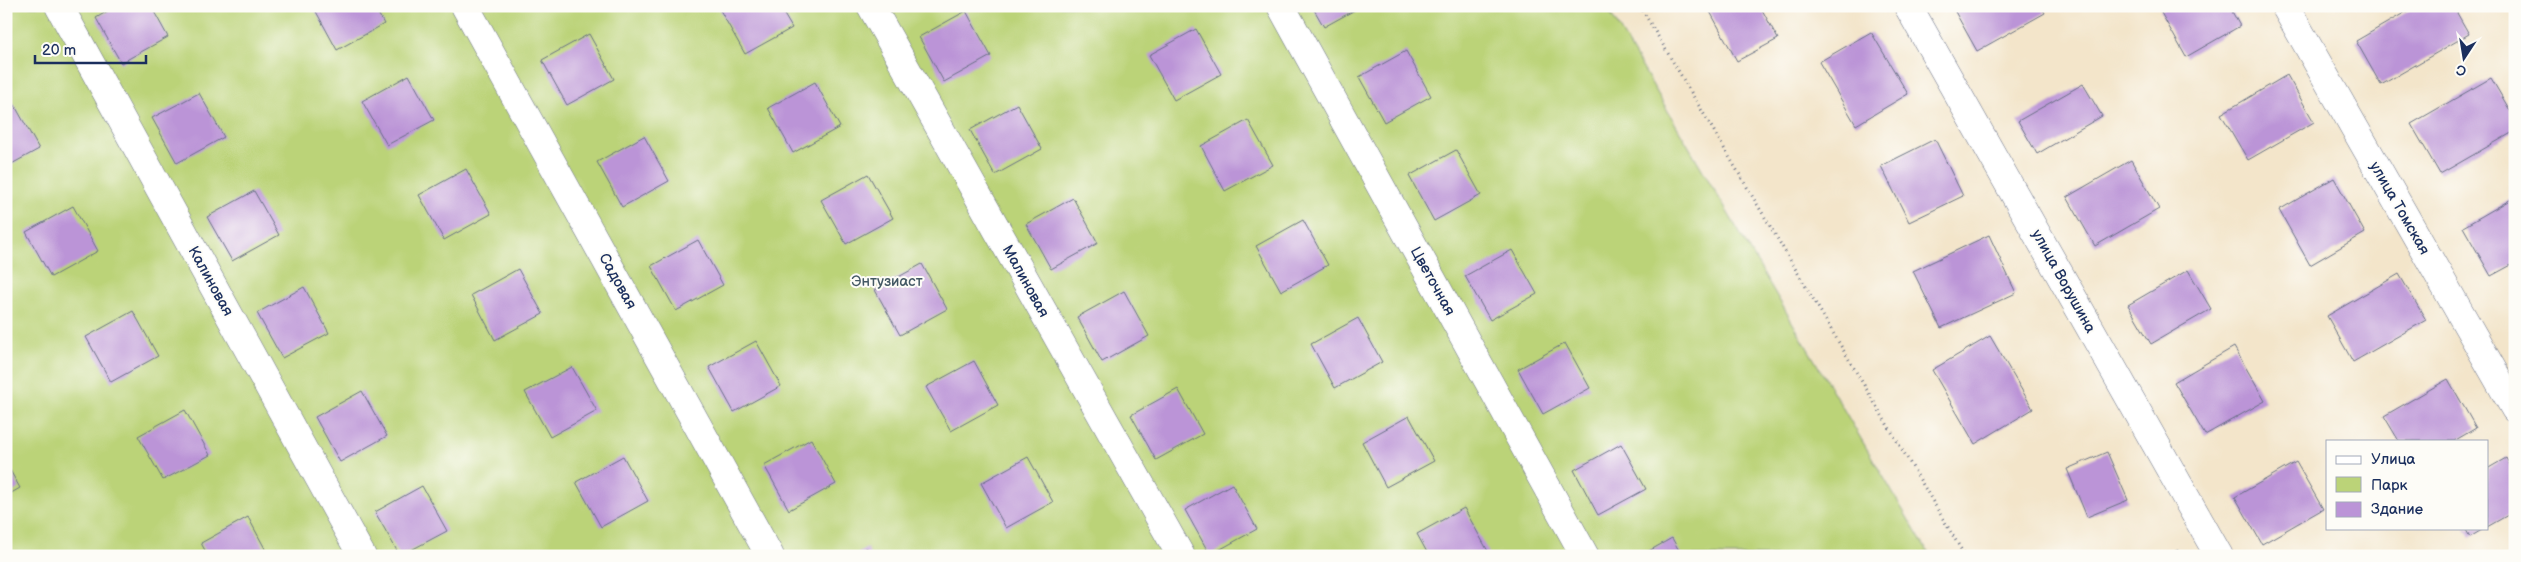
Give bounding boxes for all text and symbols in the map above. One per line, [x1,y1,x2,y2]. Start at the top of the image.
scale bar [35,32,146,64]
north arrow [2438,32,2488,82]
text: 20 m [42,41,76,60]
text: С [2455,61,2468,80]
street label: улица Томская [2365,158,2434,258]
street label: улица Ворушина [2027,226,2100,337]
street label: Малиновая [998,242,1053,321]
street label: Калиновая [184,243,237,319]
street label: Цветочная [1406,244,1459,319]
street label: Садовая [594,250,641,313]
park label: Энтузиаст [851,272,923,291]
legend [2326,440,2488,530]
text: Улица [2371,450,2416,469]
text: Парк [2371,476,2408,495]
text: Здание [2371,500,2423,519]

